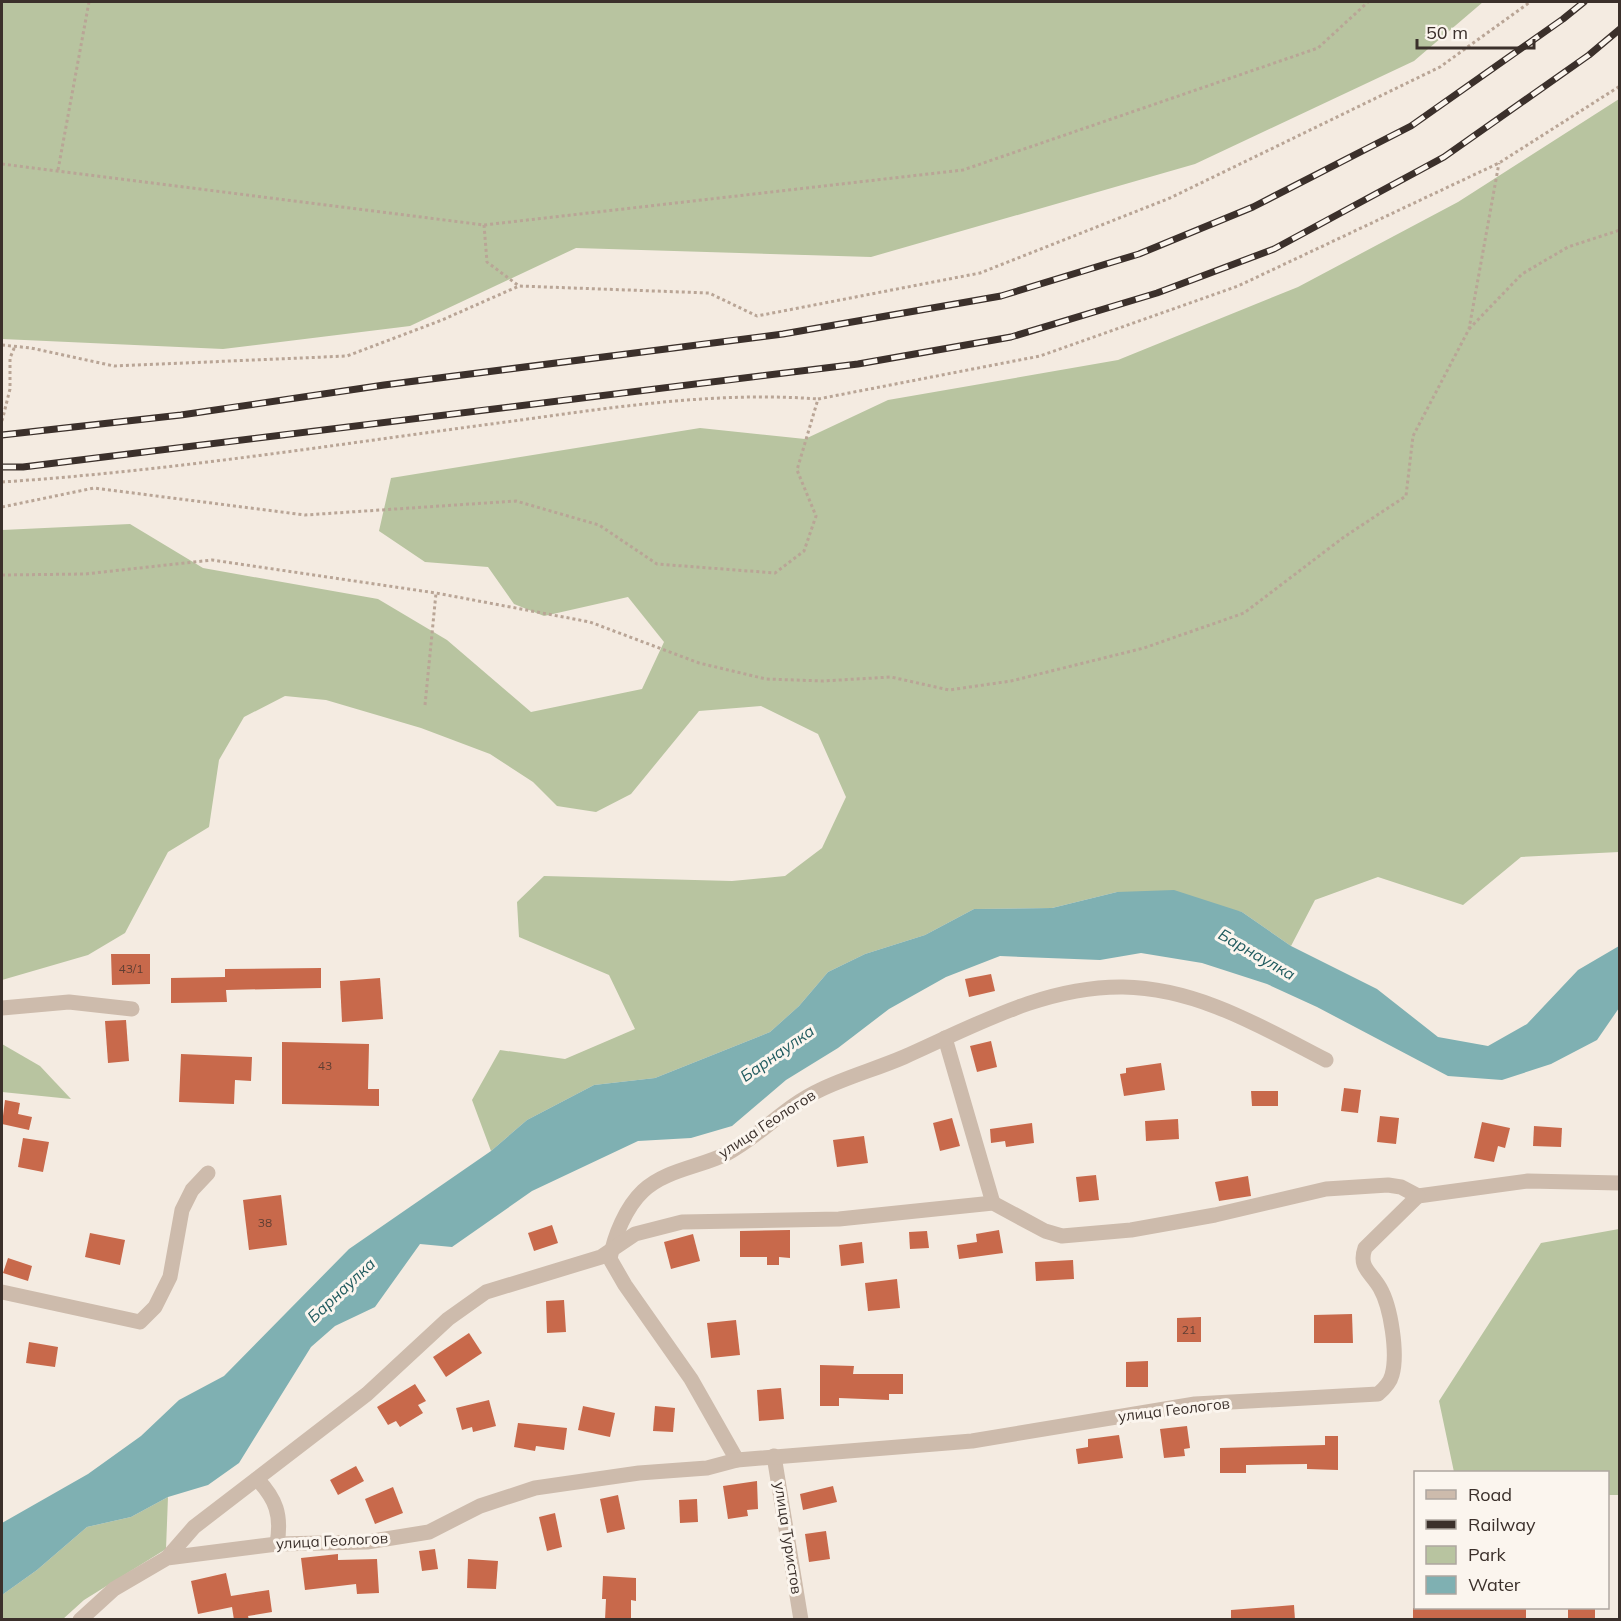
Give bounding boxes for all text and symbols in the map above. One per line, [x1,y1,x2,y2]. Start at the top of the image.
scale bar [1417,12,1534,50]
text: 50 m [1426,21,1468,44]
water label: Барнаулка [1215,924,1299,984]
house number: 43/1 [118,961,144,976]
water label: Барнаулка [736,1020,818,1086]
house number: 43 [318,1058,332,1073]
street label: улица Геологов [714,1085,819,1162]
house number: 38 [258,1215,272,1230]
water label: Барнаулка [303,1253,379,1327]
house number: 21 [1182,1322,1196,1337]
street label: улица Геологов [1117,1393,1231,1426]
legend [1414,1471,1609,1609]
street label: улица Туристов [770,1481,807,1595]
text: Road [1468,1483,1512,1506]
text: Railway [1468,1513,1536,1536]
street label: улица Геологов [275,1528,389,1553]
text: Park [1468,1543,1507,1566]
text: Water [1468,1573,1521,1596]

